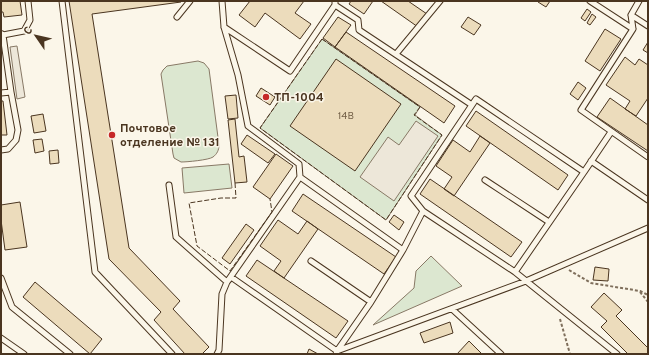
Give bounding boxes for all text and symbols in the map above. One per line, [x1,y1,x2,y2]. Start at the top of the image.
north arrow [16,16,56,56]
text: С [21,24,36,38]
place label: ТП-1004 [274,90,324,106]
marker: ТП-1004 [261,92,271,102]
house number: 14В [338,110,354,123]
place label: Почтовое отделение № 131 [120,121,220,151]
marker: Почтовое отделение № 131 [107,130,117,140]

